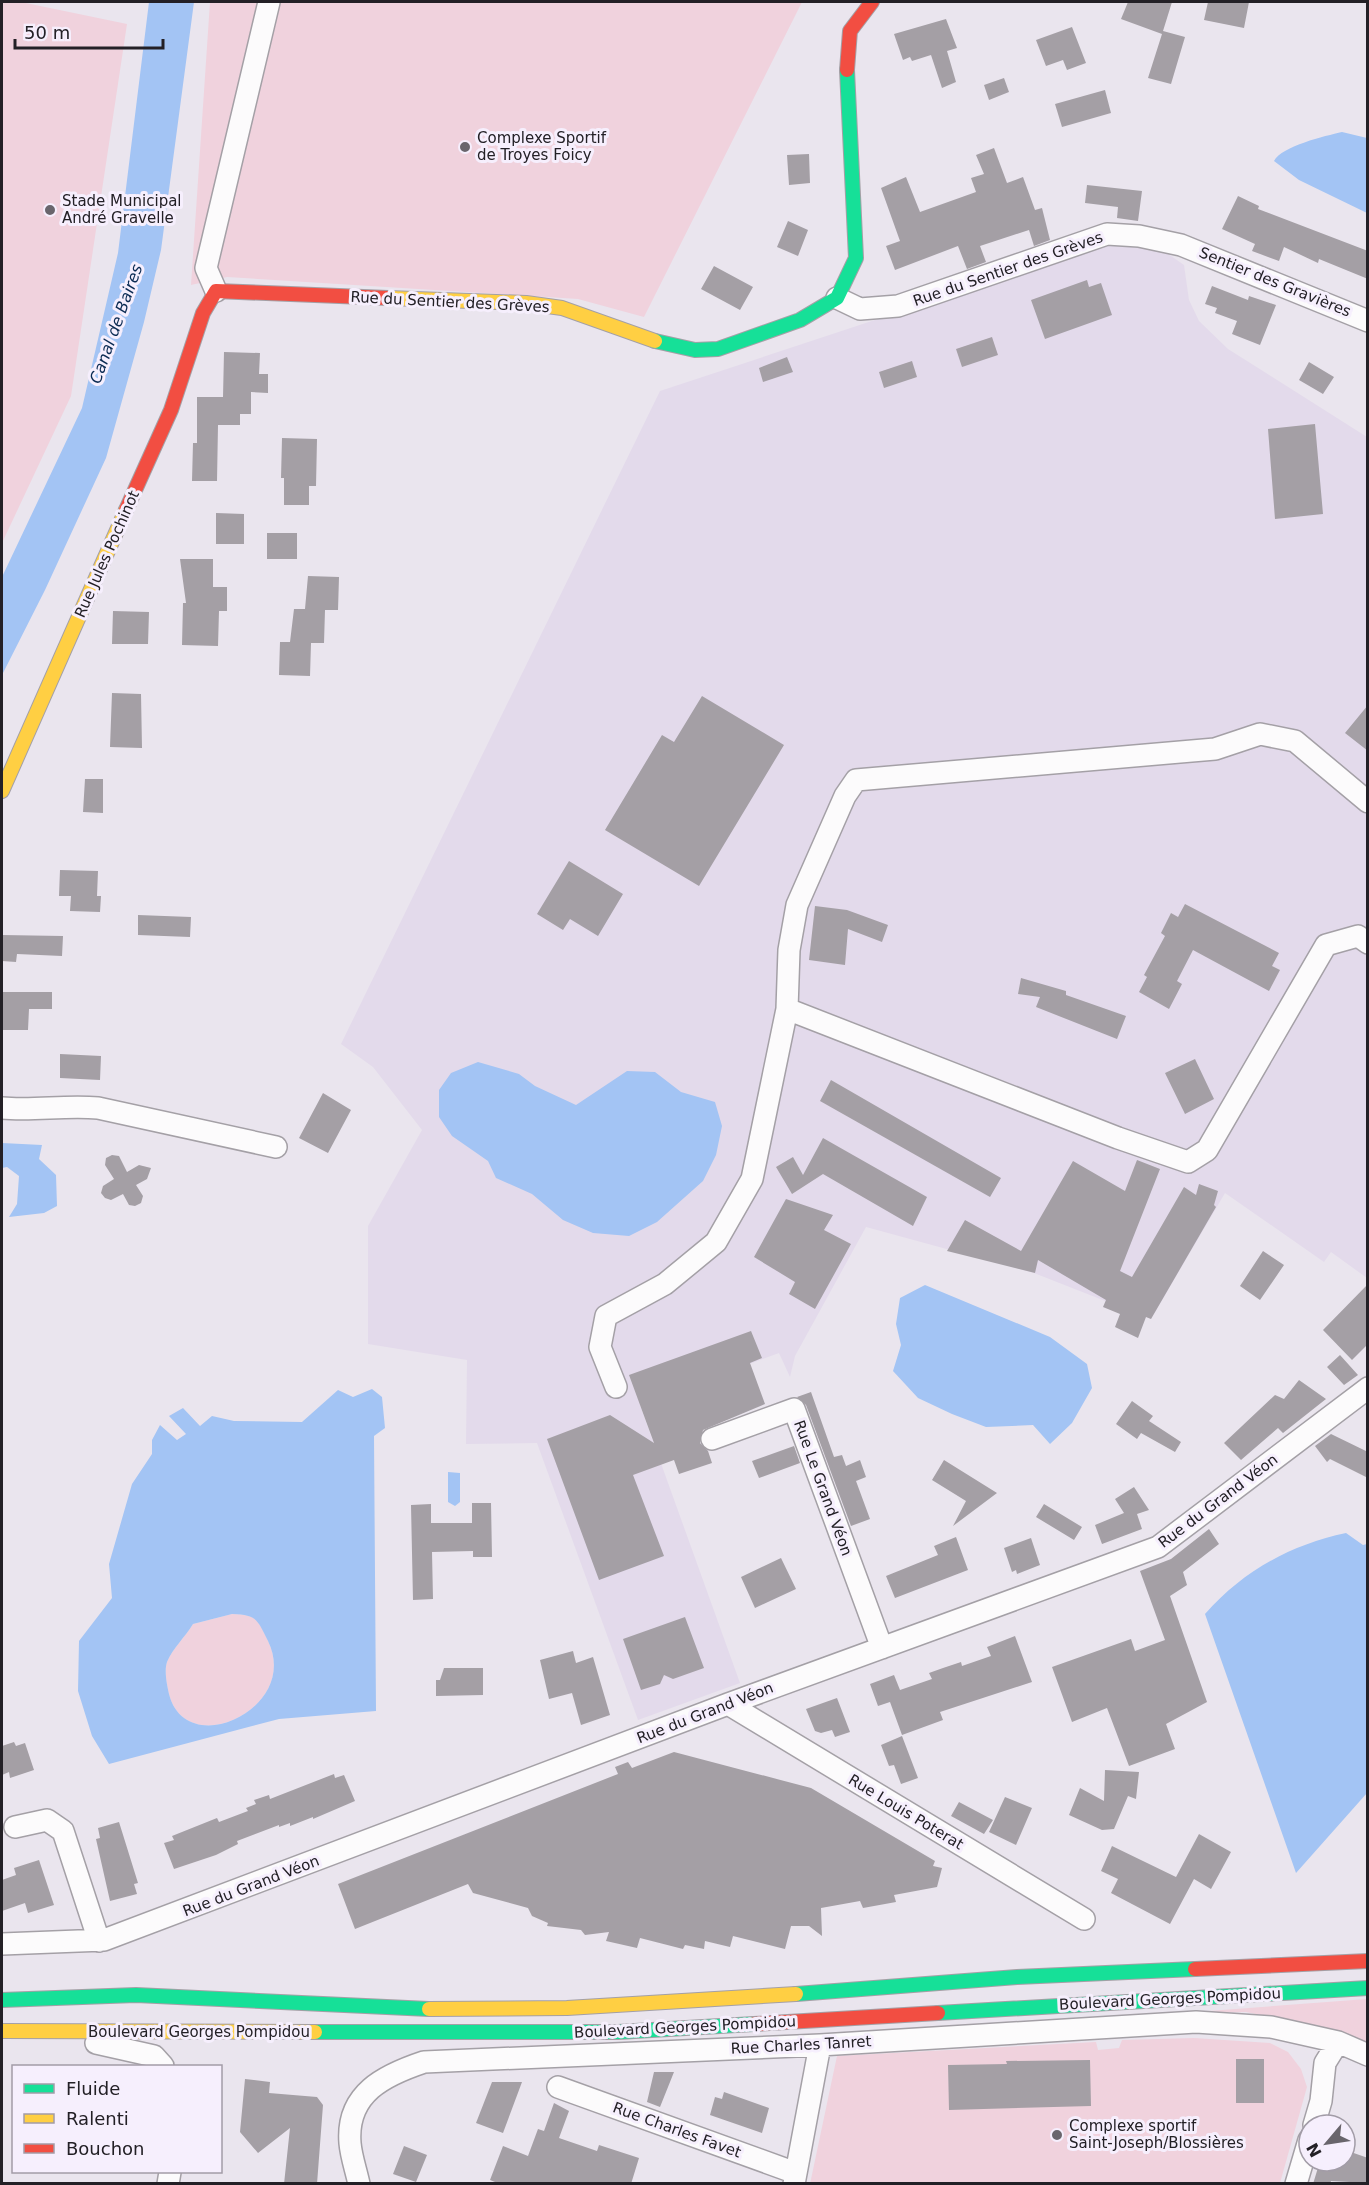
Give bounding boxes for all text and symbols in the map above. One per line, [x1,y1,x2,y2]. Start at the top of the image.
scale bar [15,12,164,50]
text: 50 m [24,22,70,43]
place label: Complexe Sportif de Troyes Foicy [477,129,607,164]
marker: Complexe Sportif de Troyes Foicy [458,140,472,154]
place label: Stade Municipal André Gravelle [62,192,182,227]
marker: Stade Municipal André Gravelle [43,203,57,217]
street label: Rue du Sentier des Grèves [911,228,1105,310]
street label: Sentier des Gravières [1197,243,1354,321]
water label: Canal de Baires [86,262,146,386]
street label: Rue du Sentier des Grèves [350,288,550,316]
street label: Rue Jules Pochinot [71,488,143,620]
street label: Rue Le Grand Véon [790,1418,856,1558]
street label: Rue du Grand Véon [1155,1450,1281,1552]
street label: Rue du Grand Véon [634,1679,776,1747]
street label: Rue Louis Poterat [845,1771,967,1853]
street label: Rue du Grand Véon [180,1852,322,1920]
street label: Boulevard Georges Pompidou [1059,1984,1281,2014]
street label: Boulevard Georges Pompidou [574,2012,796,2042]
street label: Boulevard Georges Pompidou [88,2023,310,2041]
street label: Rue Charles Tanret [730,2032,872,2058]
legend [12,2065,222,2173]
text: Fluide [66,2078,120,2099]
street label: Rue Charles Favet [610,2098,744,2162]
text: Ralenti [66,2108,129,2129]
north arrow [1297,2113,1357,2173]
place label: Complexe sportif Saint-Joseph/Blossières [1069,2117,1244,2152]
marker: Complexe sportif Saint-Joseph/Blossières [1050,2128,1064,2142]
text: Bouchon [66,2138,145,2159]
text: N [1303,2140,1326,2160]

